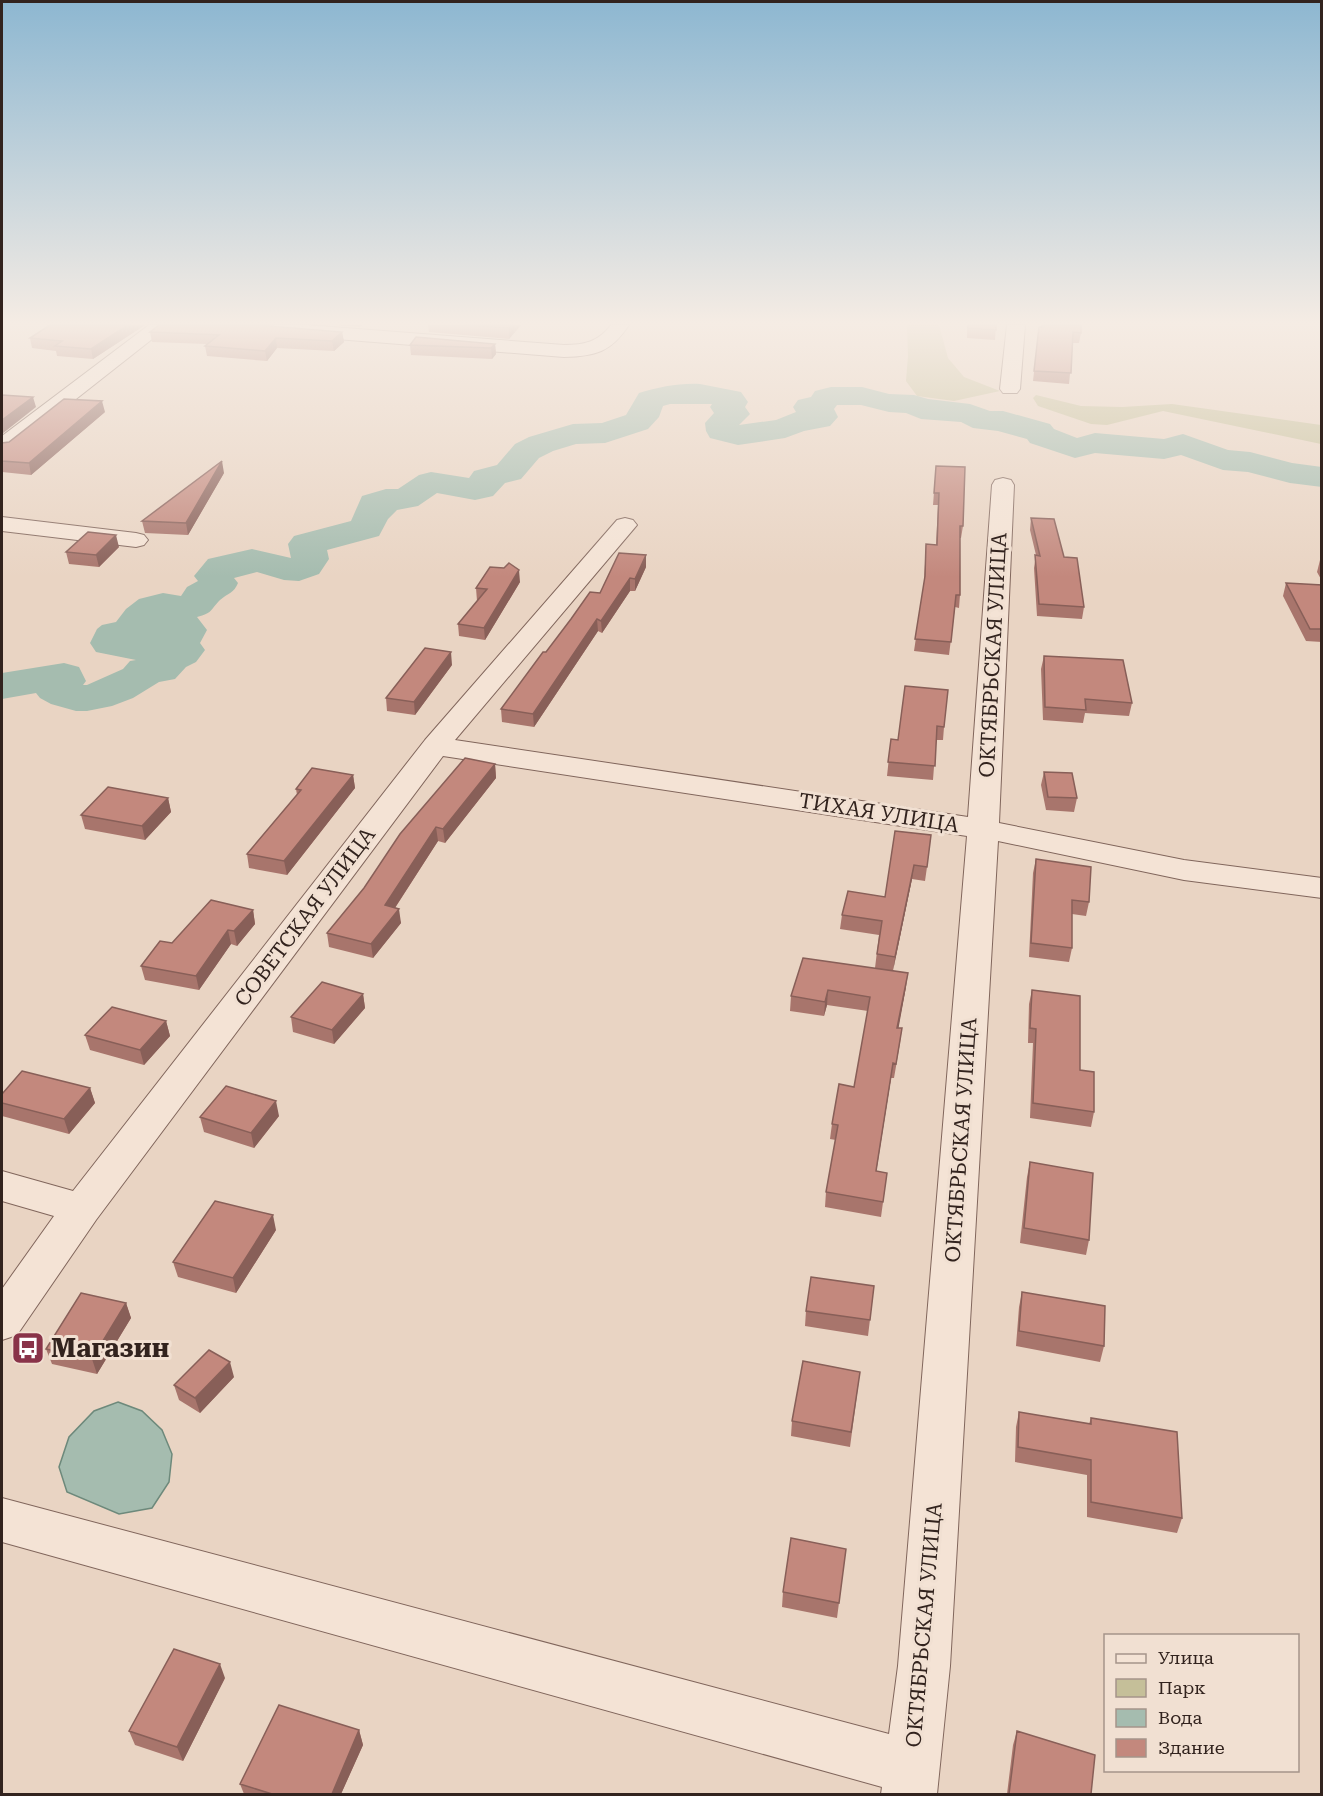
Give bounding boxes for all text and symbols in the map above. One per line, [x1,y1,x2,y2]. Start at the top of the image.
street label: ОКТЯБРЬСКАЯ УЛИЦА [975,531,1011,778]
street label: ТИХАЯ УЛИЦА [797,788,961,838]
street label: СОВЕТСКАЯ УЛИЦА [230,823,380,1011]
street label: ОКТЯБРЬСКАЯ УЛИЦА [940,1016,982,1263]
bus stop icon: Магазин [10,1330,46,1366]
place label: Магазин [51,1333,169,1363]
street label: ОКТЯБРЬСКАЯ УЛИЦА [901,1501,947,1748]
legend [1104,1634,1299,1772]
text: Улица [1158,1647,1214,1668]
text: Парк [1158,1677,1206,1698]
text: Вода [1158,1707,1202,1728]
text: Здание [1158,1737,1225,1758]

